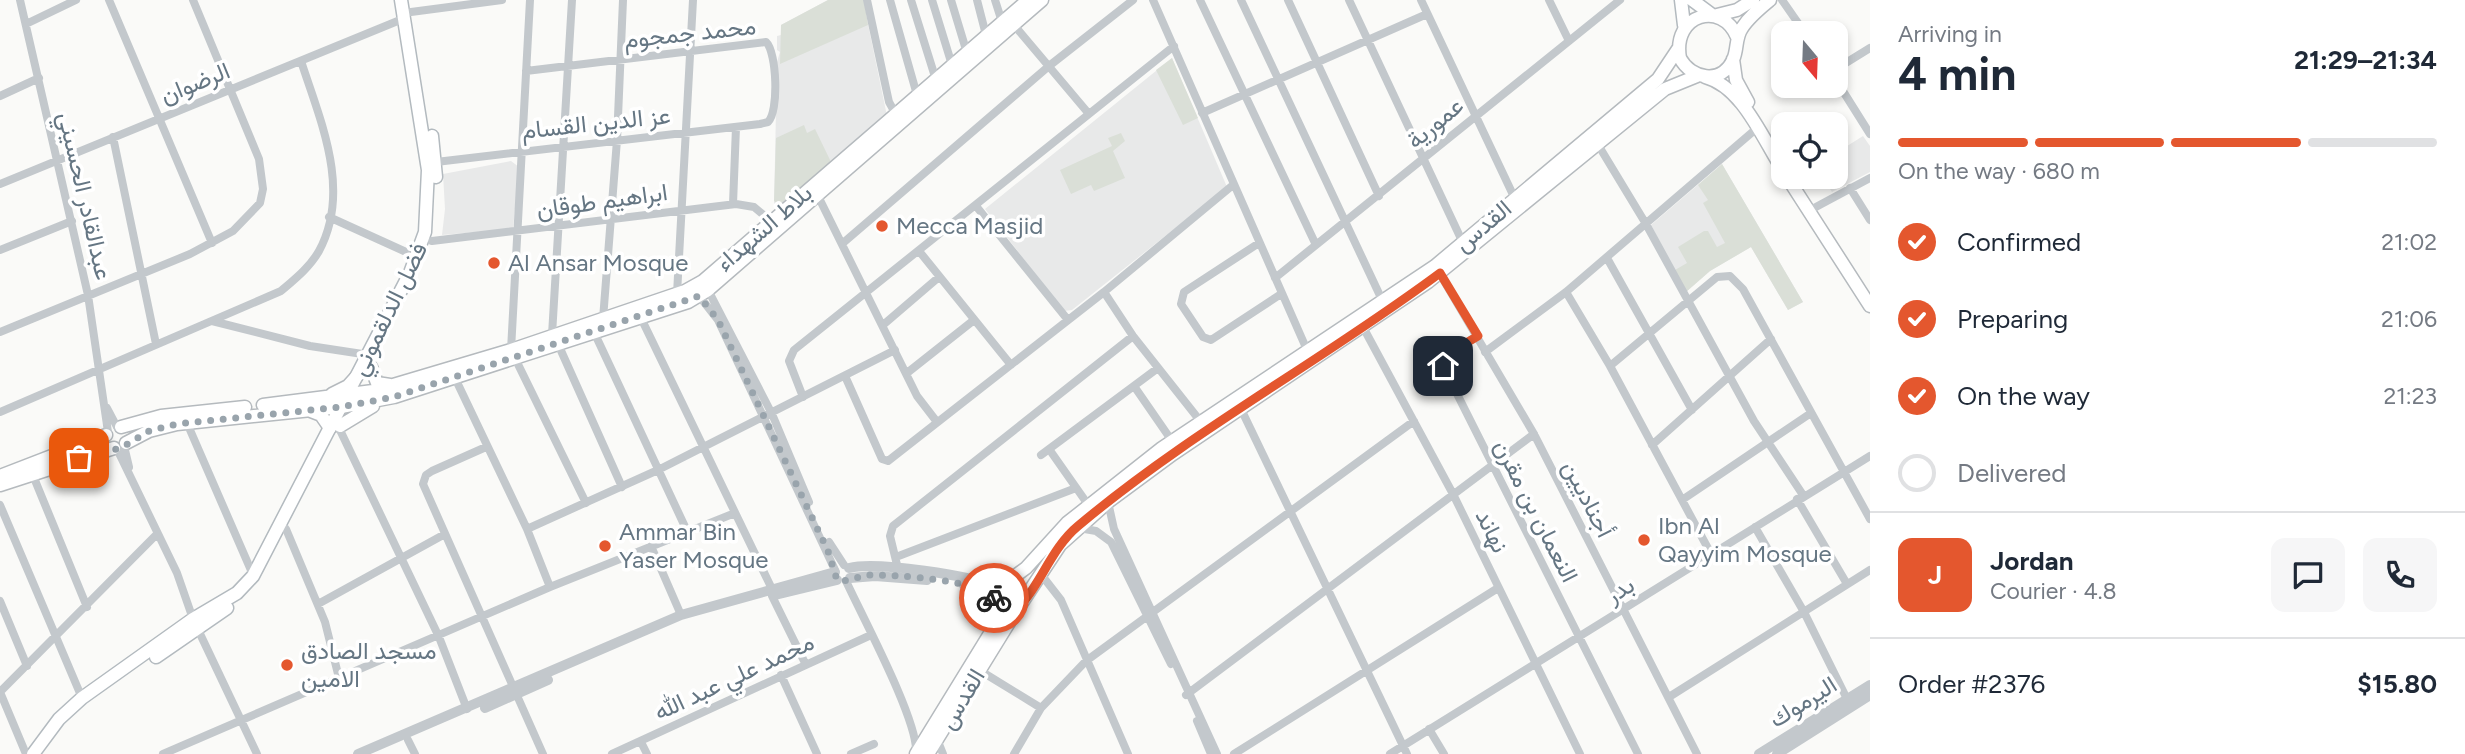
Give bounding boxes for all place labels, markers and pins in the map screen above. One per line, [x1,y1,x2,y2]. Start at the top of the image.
place label: Mecca Masjid [896,211,1043,240]
marker: Mecca Masjid [874,218,890,234]
place label: Al Ansar Mosque [508,248,688,277]
marker: Al Ansar Mosque [486,255,502,271]
pin [1413,336,1473,396]
pin [49,428,109,488]
place label: Ibn Al Qayyim Mosque [1658,511,1832,568]
place label: Ammar Bin Yaser Mosque [619,517,768,574]
marker: Ibn Al Qayyim Mosque [1636,532,1652,548]
marker: Ammar Bin Yaser Mosque [597,538,613,554]
place label: مسجد الصادق الامين [301,636,437,693]
marker: مسجد الصادق الامين [279,657,295,673]

